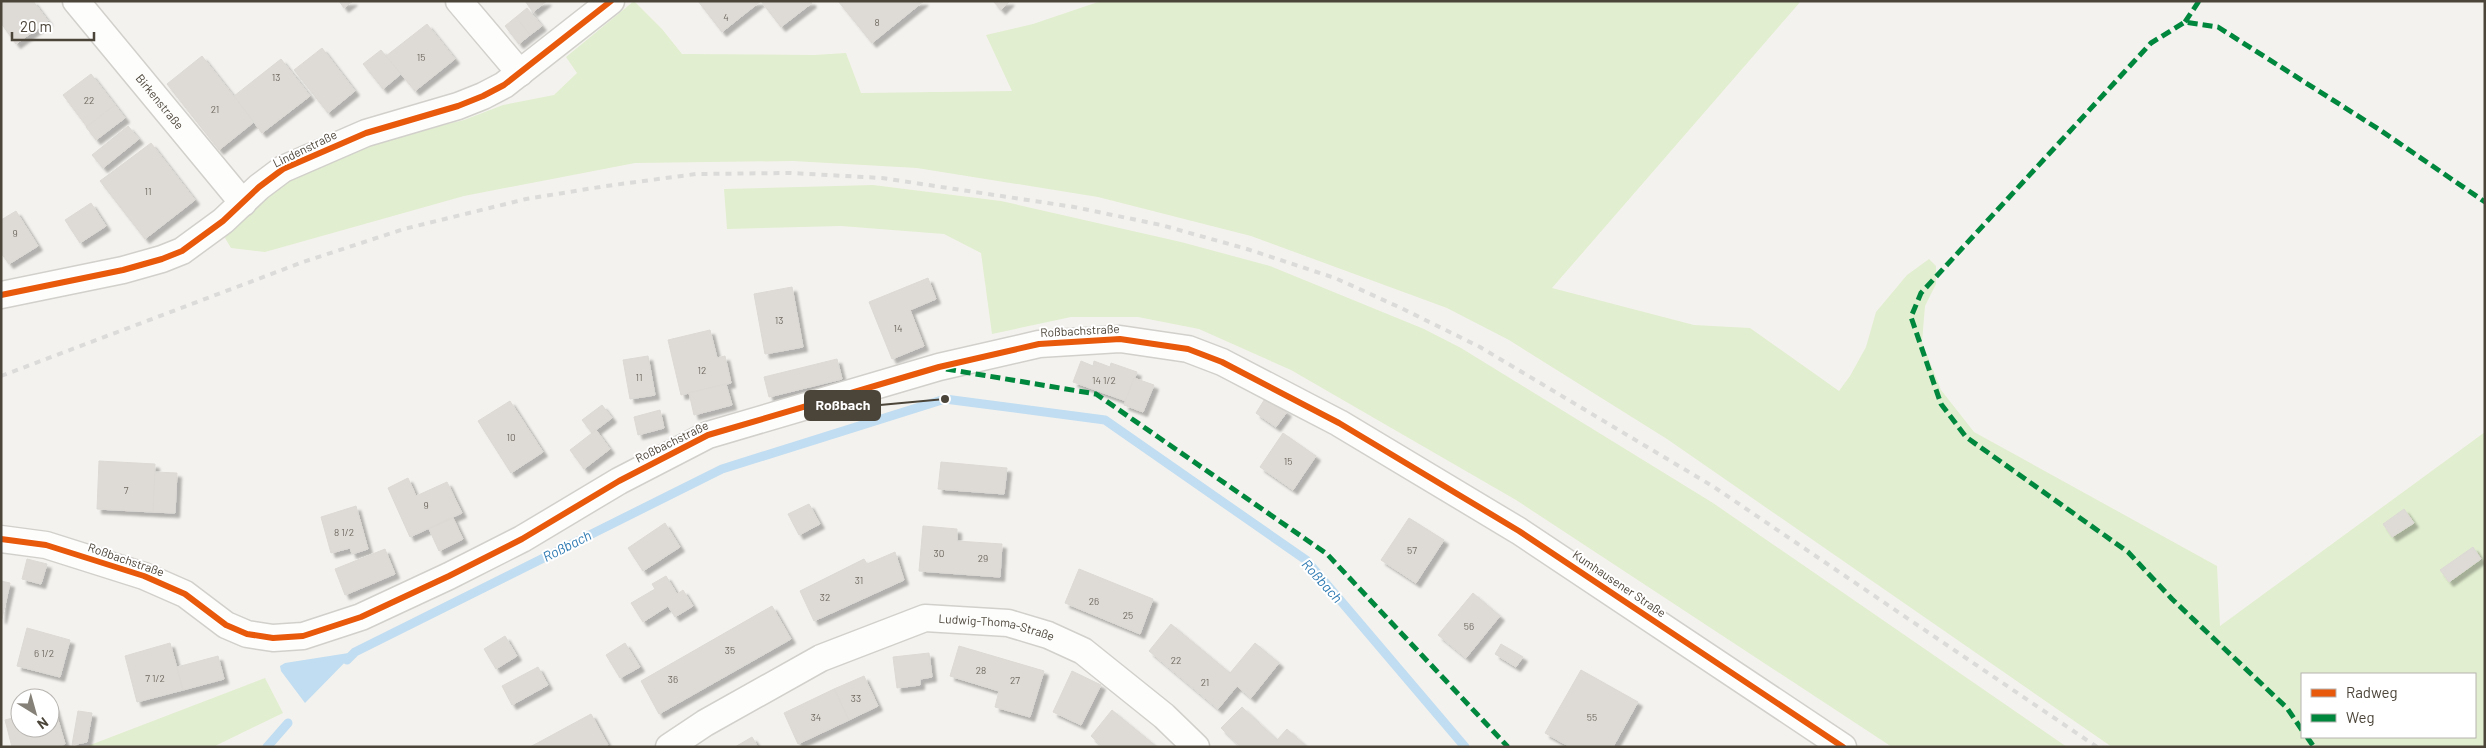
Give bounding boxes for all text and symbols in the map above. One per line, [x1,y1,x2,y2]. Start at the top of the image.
scale bar [12,10,95,42]
house number: 4 [723,11,729,23]
house number: 8 [874,16,880,28]
text: 20 m [20,17,52,35]
house number: 15 [417,51,425,63]
street label: Birkenstraße [133,71,187,132]
house number: 13 [272,71,280,83]
house number: 22 [84,94,94,106]
house number: 21 [211,103,219,115]
street label: Lindenstraße [270,127,339,170]
house number: 11 [144,185,152,197]
house number: 9 [12,227,18,239]
house number: 13 [775,314,783,326]
street label: Roßbachstraße [1040,321,1120,339]
house number: 14 [893,322,903,334]
house number: 12 [698,364,706,376]
house number: 11 [635,371,643,383]
house number: 14 1/2 [1092,374,1116,386]
callout: Roßbach [805,391,880,420]
text: Roßbach [816,396,870,413]
street label: Roßbachstraße [633,417,710,465]
house number: 10 [506,431,516,443]
house number: 15 [1284,455,1292,467]
house number: 7 [124,484,129,496]
house number: 9 [423,499,429,511]
house number: 8 1/2 [334,526,354,538]
water label: Roßbach [540,526,594,565]
street label: Roßbachstraße [86,539,166,579]
house number: 57 [1407,544,1417,556]
house number: 30 [934,547,944,559]
street label: Kumhausener Straße [1570,547,1669,620]
house number: 29 [978,552,988,564]
water label: Roßbach [1299,555,1346,606]
house number: 31 [855,574,863,586]
house number: 32 [820,591,830,603]
house number: 26 [1089,595,1099,607]
house number: 25 [1123,609,1133,621]
street label: Ludwig-Thoma-Straße [938,611,1057,643]
house number: 56 [1464,620,1474,632]
house number: 35 [725,644,735,656]
house number: 6 1/2 [34,647,54,659]
house number: 22 [1171,654,1181,666]
house number: 28 [976,664,986,676]
house number: 7 1/2 [145,672,165,684]
house number: 36 [668,673,678,685]
legend [2301,673,2476,738]
house number: 27 [1010,674,1020,686]
house number: 21 [1201,676,1209,688]
text: Radweg [2346,683,2398,701]
north arrow [10,688,60,738]
house number: 33 [851,692,861,704]
text: Weg [2346,708,2374,726]
house number: 34 [811,711,821,723]
house number: 55 [1587,711,1597,723]
text: N [34,714,52,733]

